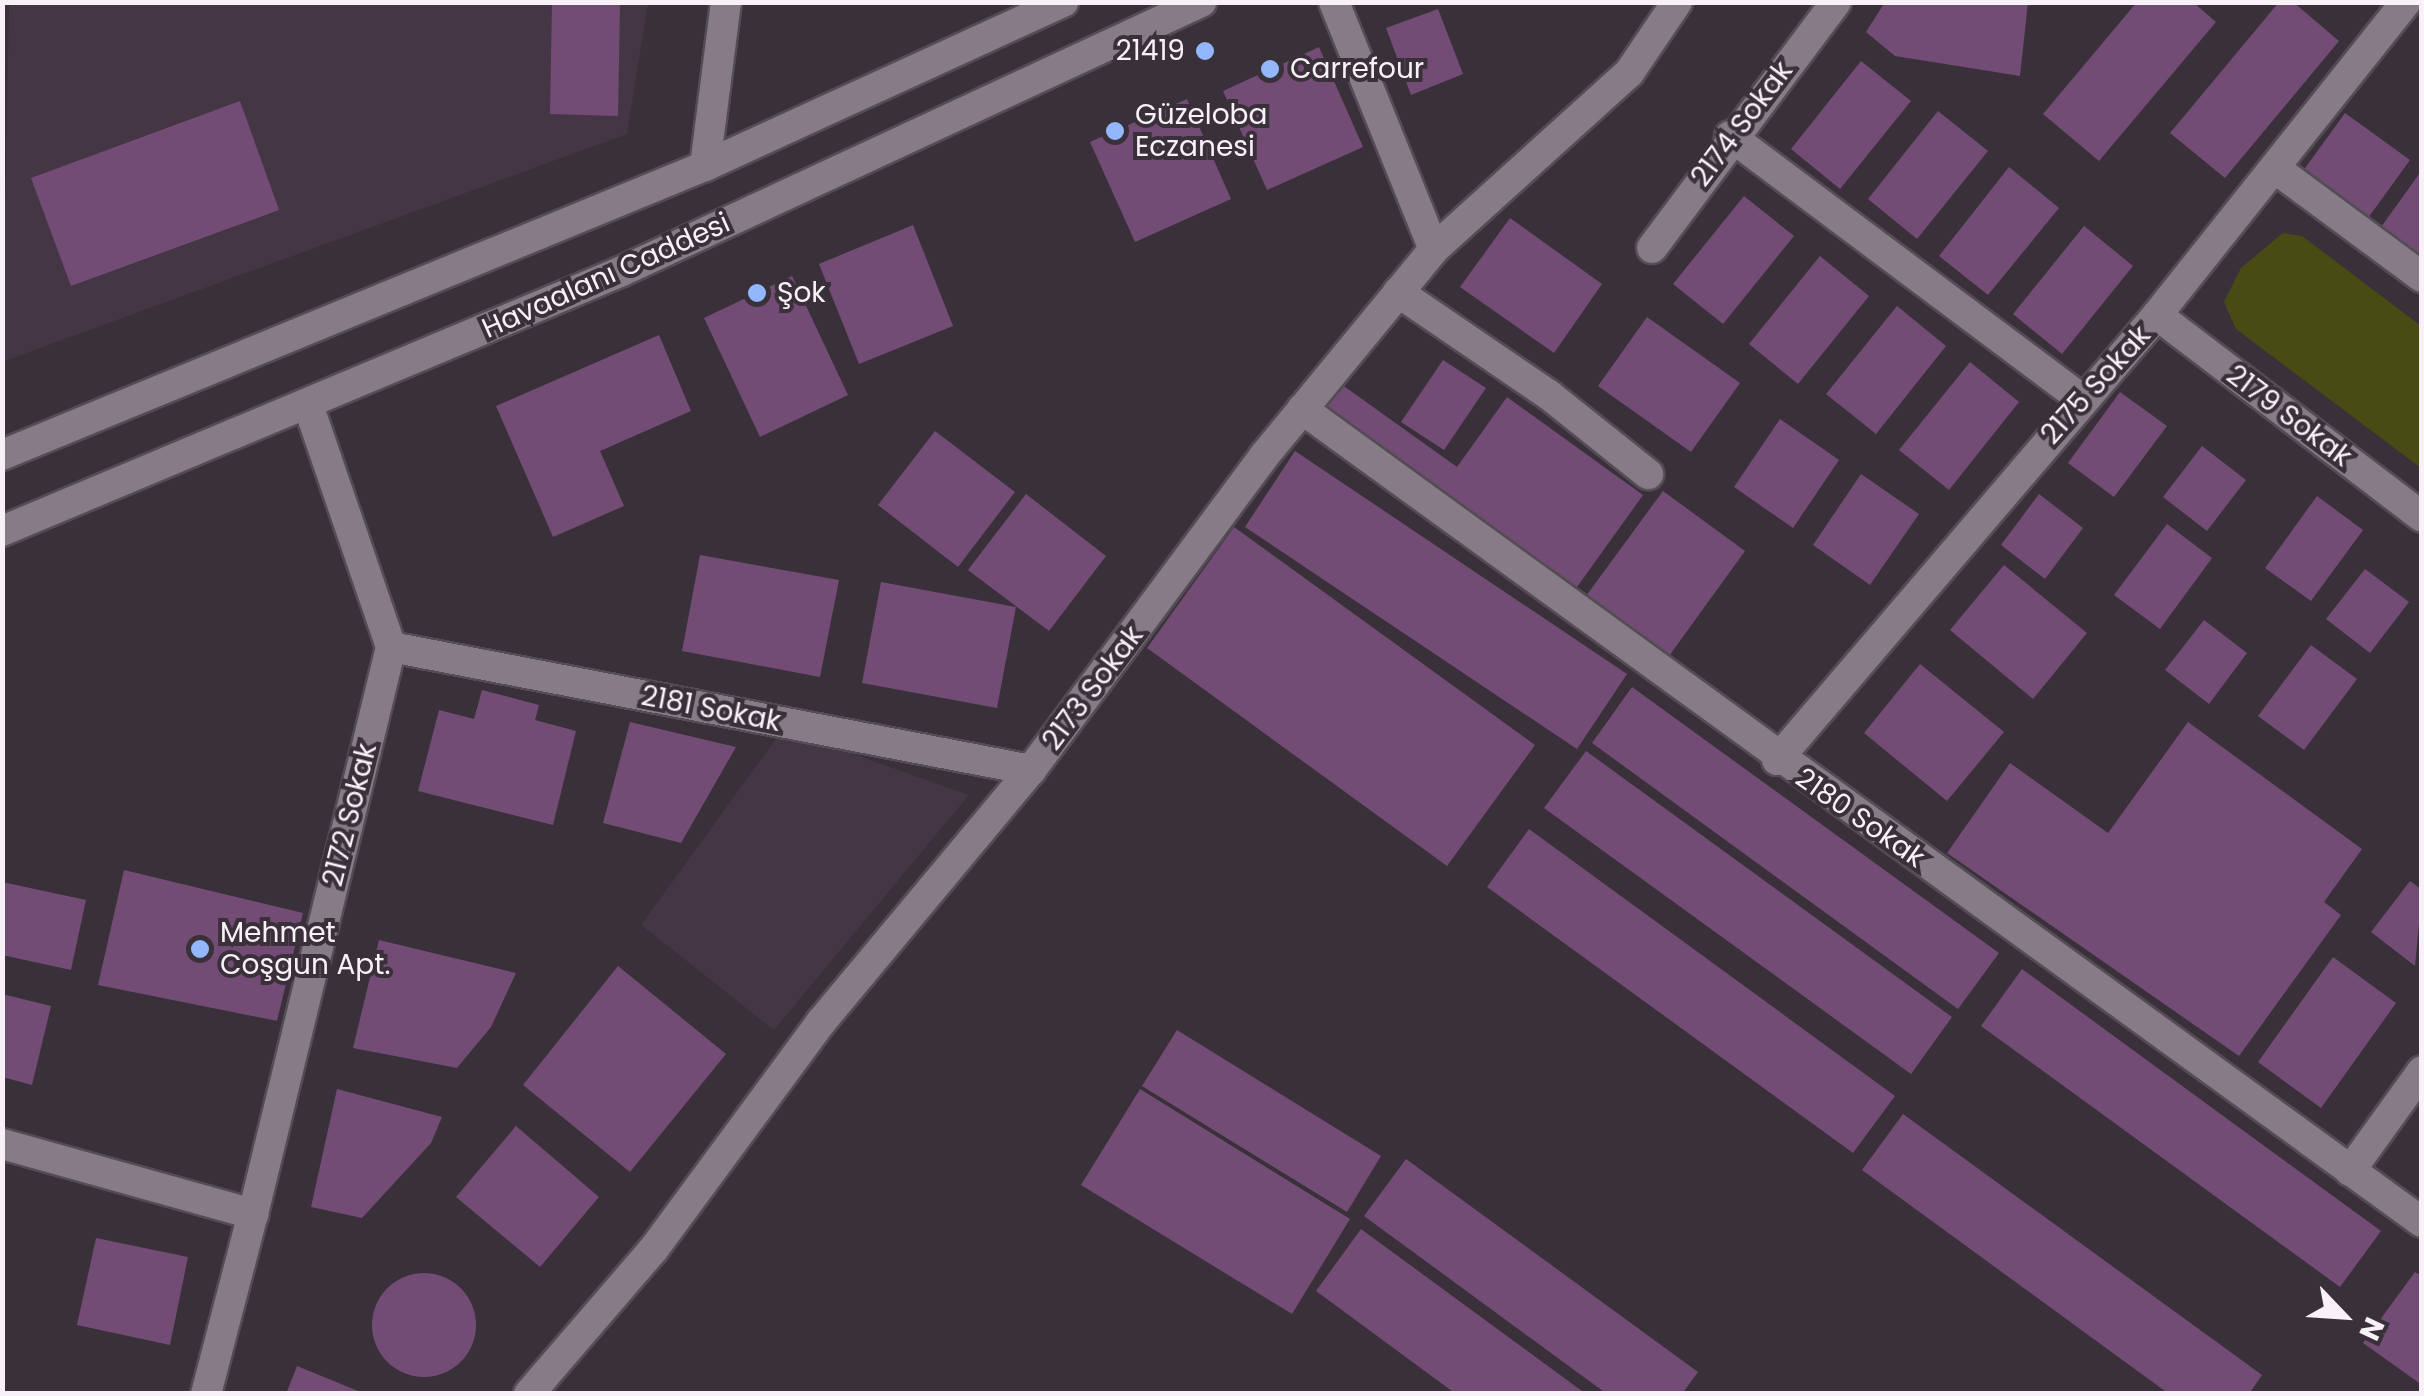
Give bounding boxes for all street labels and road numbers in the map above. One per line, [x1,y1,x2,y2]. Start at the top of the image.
street label: 2174 Sokak [1684,55,1800,193]
street label: Havaalanı Caddesi [477,206,735,346]
street label: 2175 Sokak [2034,319,2158,451]
street label: 2179 Sokak [2220,358,2358,474]
street label: 2173 Sokak [1036,619,1150,757]
street label: 2181 Sokak [638,679,784,739]
street label: 2172 Sokak [316,740,384,890]
street label: 2180 Sokak [1789,761,1931,875]

